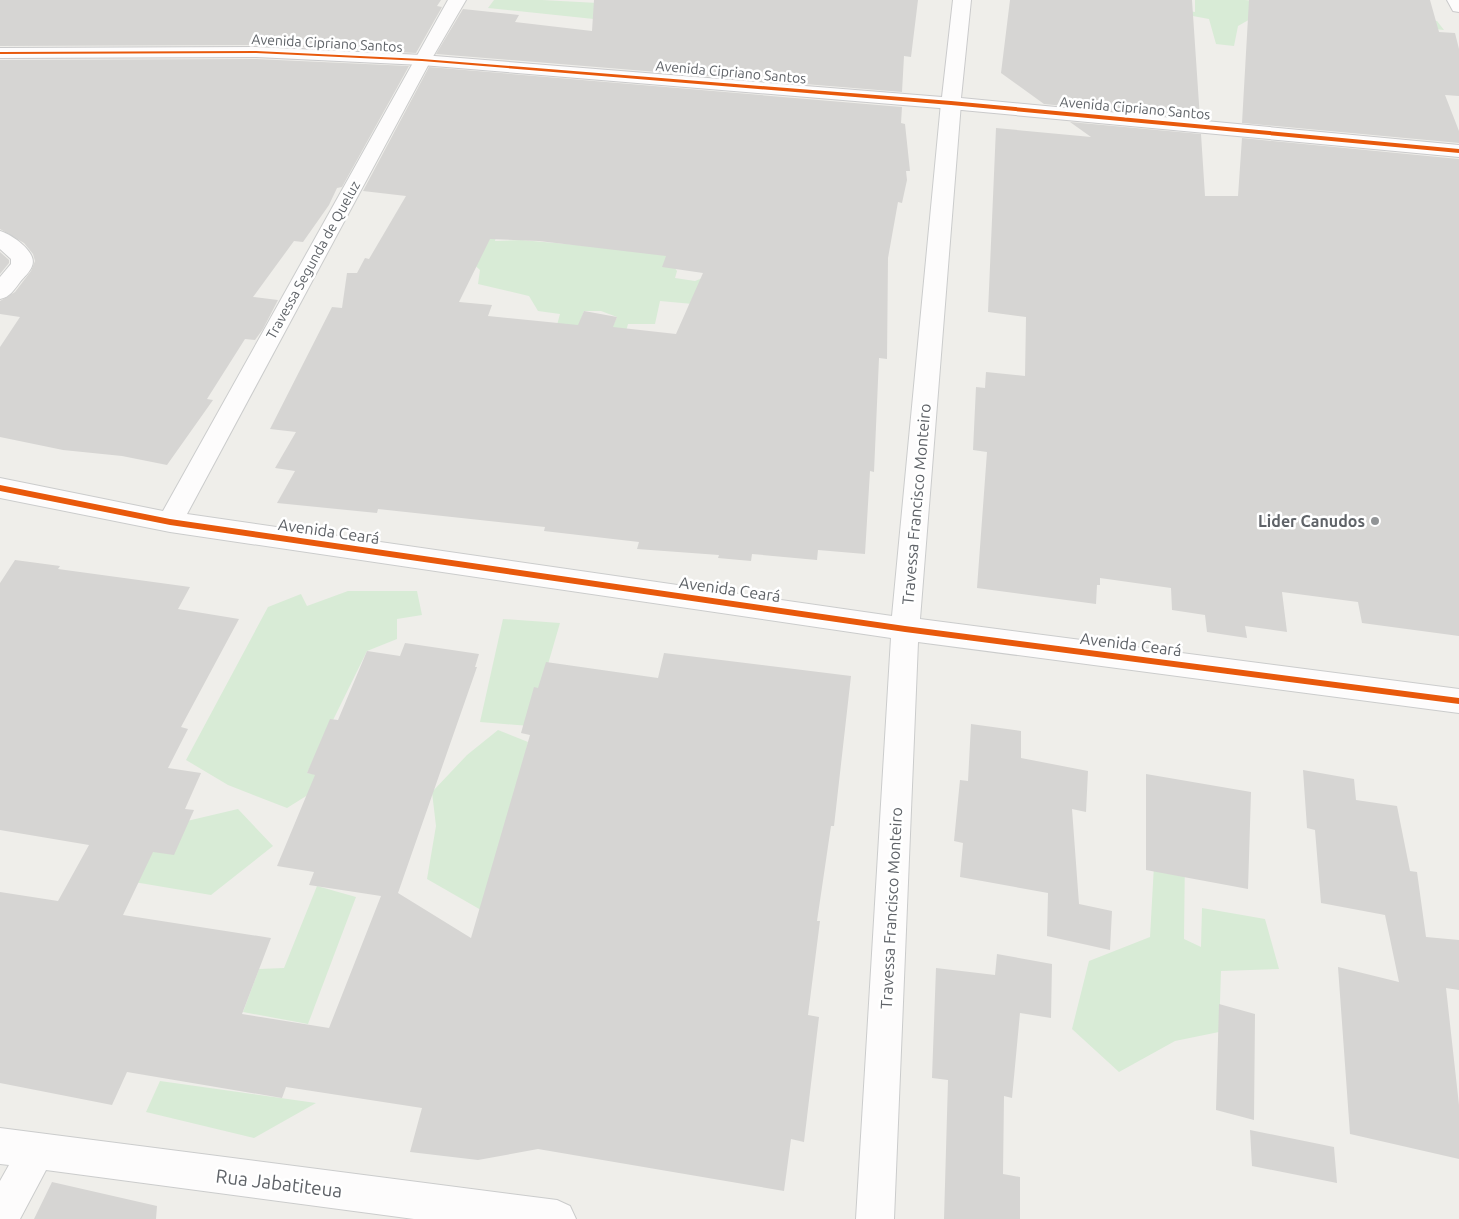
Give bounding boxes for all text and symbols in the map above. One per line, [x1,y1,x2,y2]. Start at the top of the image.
street label: Avenida Cipriano Santos [251,31,403,55]
street label: Avenida Cipriano Santos [655,57,807,87]
street label: Avenida Cipriano Santos [1059,93,1211,123]
street label: Travessa Segunda de Queluz [263,178,363,342]
street label: Travessa Francisco Monteiro [898,403,934,605]
place label: Lider Canudos [1258,512,1365,530]
street label: Avenida Ceará [277,515,381,547]
marker: Lider Canudos [1369,515,1381,527]
street label: Avenida Ceará [678,573,782,605]
street label: Avenida Ceará [1079,629,1183,659]
street label: Travessa Francisco Monteiro [877,807,905,1009]
street label: Rua Jabatiteua [214,1164,344,1202]

